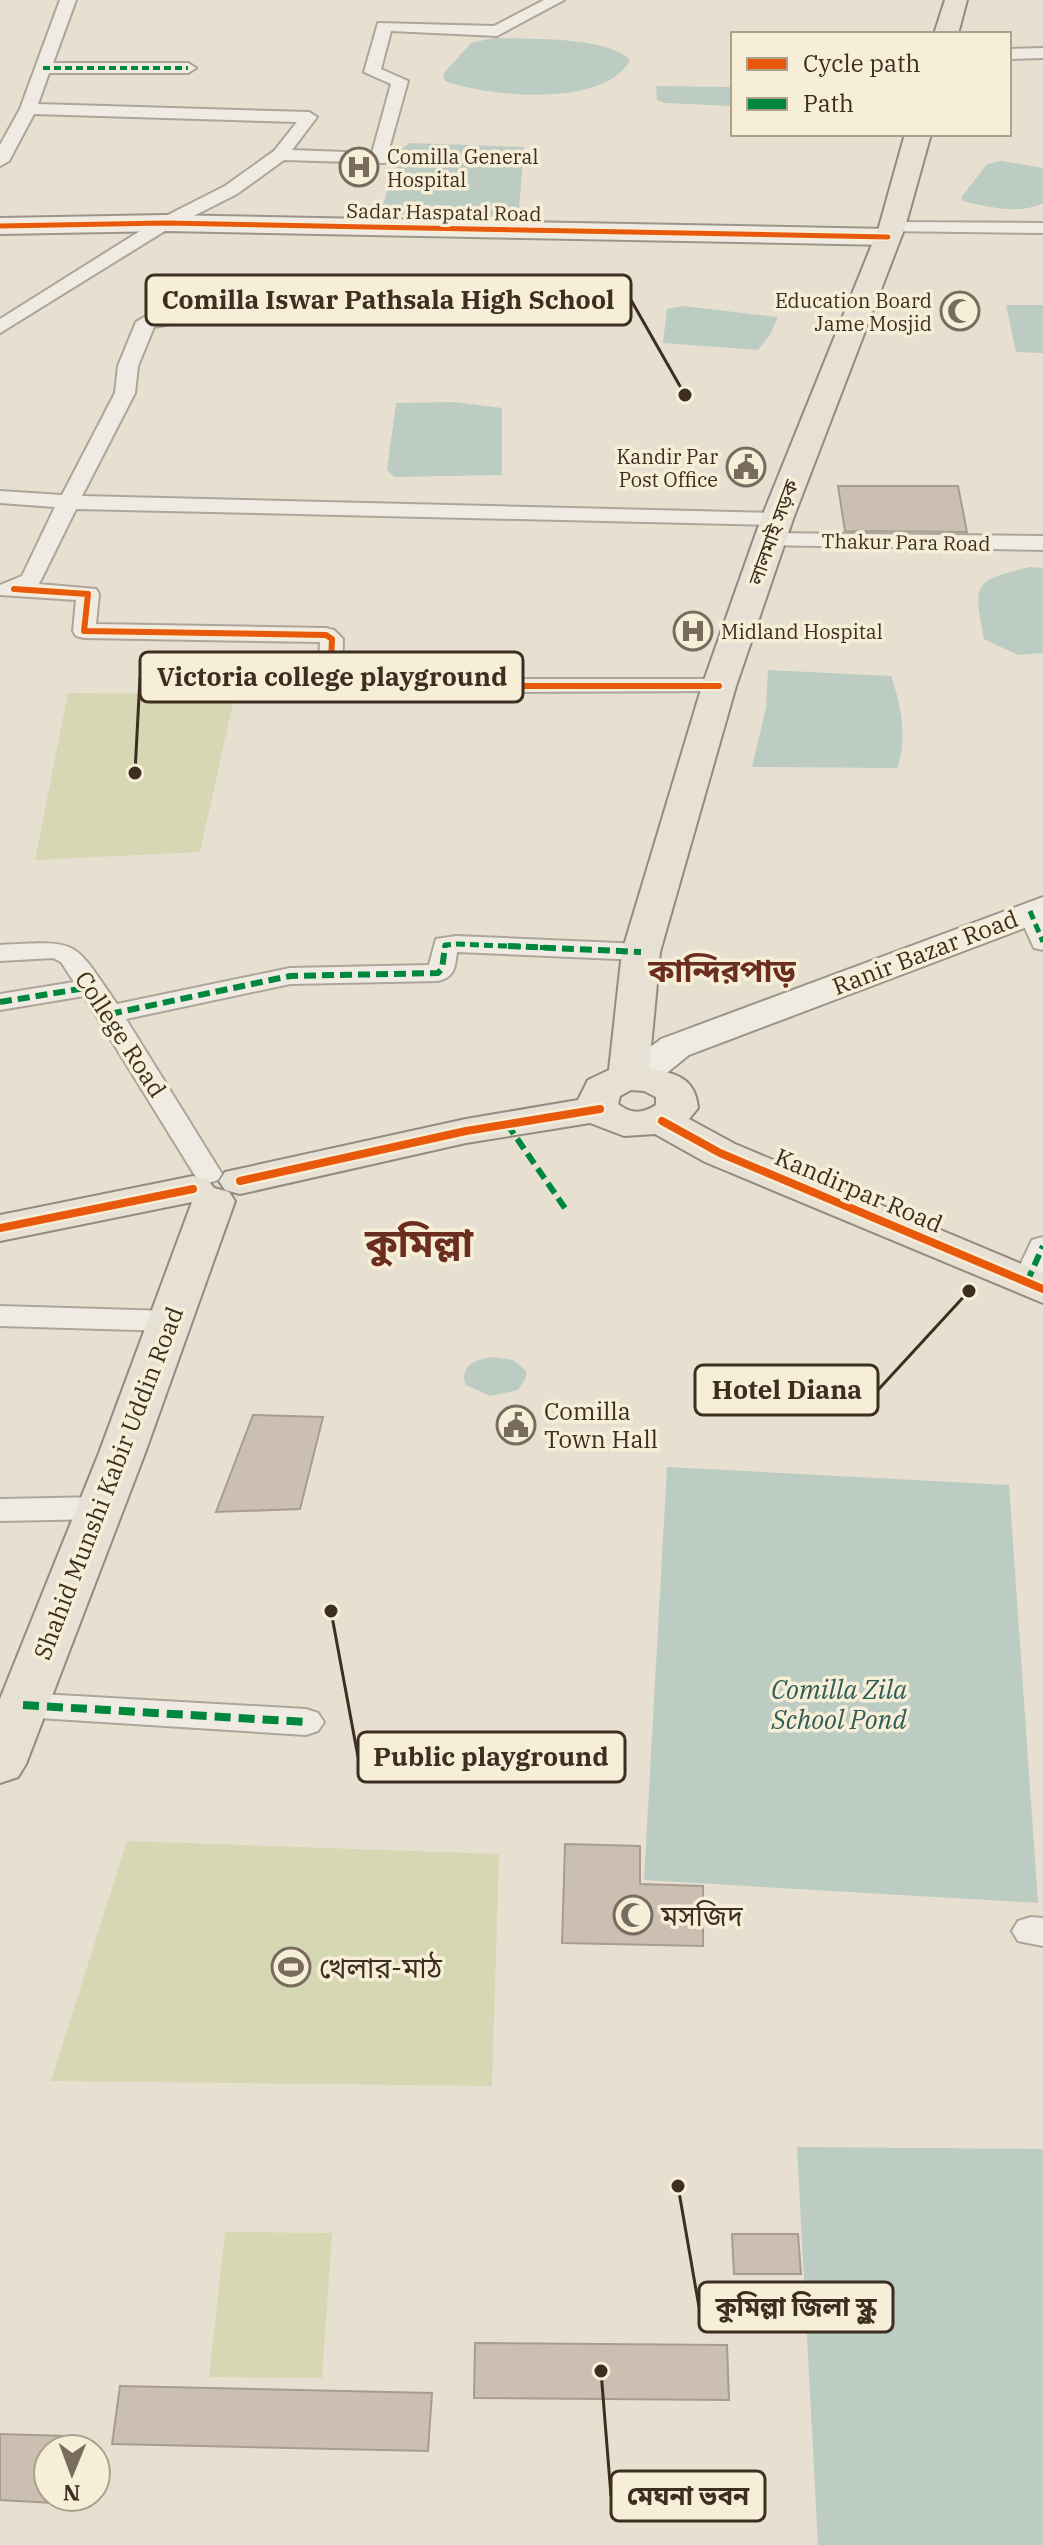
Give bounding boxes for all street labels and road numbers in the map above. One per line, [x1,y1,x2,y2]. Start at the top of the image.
street label: Sadar Haspatal Road [346,197,542,227]
street label: লালমাই সড়ক [741,475,805,589]
street label: Thakur Para Road [821,527,991,557]
street label: Ranir Bazar Road [828,902,1022,1002]
street label: College Road [68,965,174,1103]
street label: Kandirpar Road [770,1140,948,1240]
street label: Shahid Munshi Kabir Uddin Road [26,1302,190,1664]

